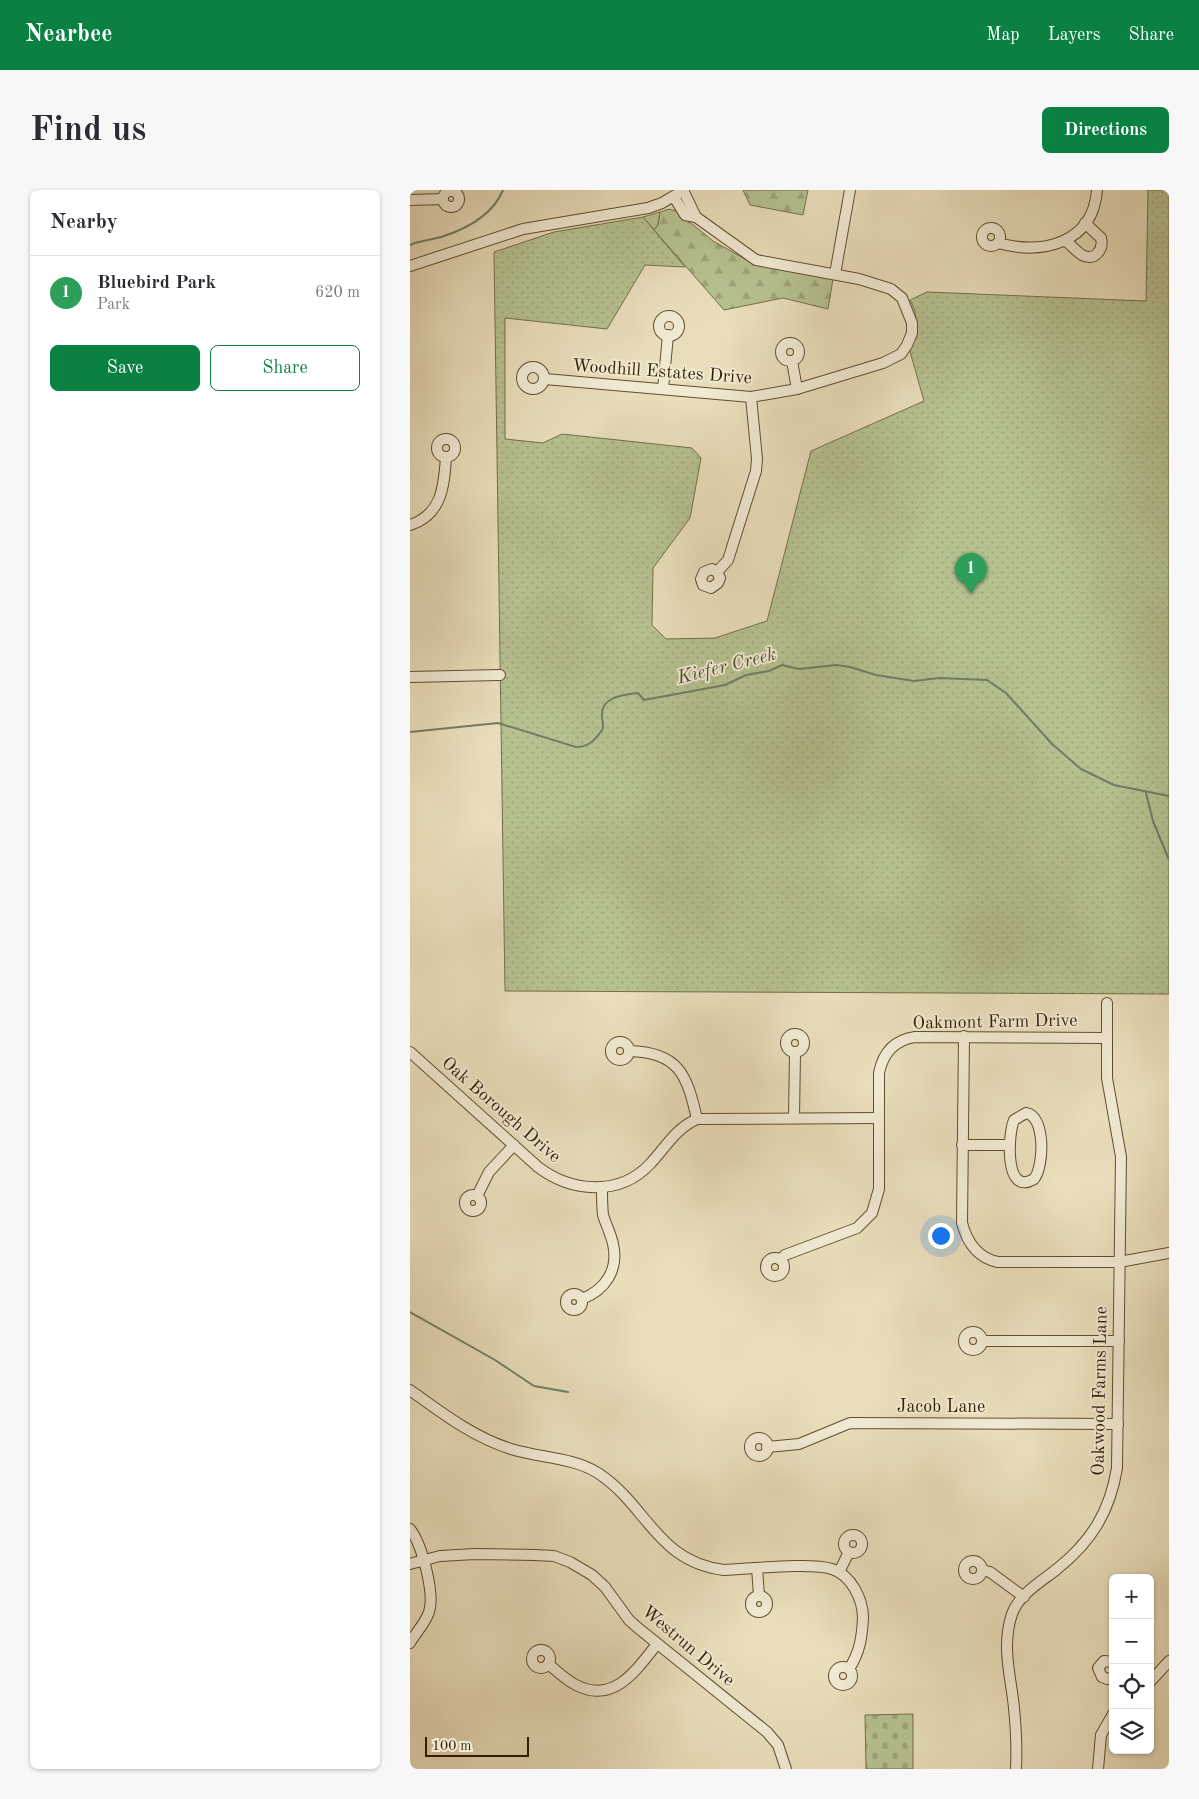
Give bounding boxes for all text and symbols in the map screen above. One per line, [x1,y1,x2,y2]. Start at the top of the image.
text: Nearbee [25,23,113,47]
text: Map [986,26,1020,44]
text: Layers [1048,26,1100,44]
text: Share [1128,26,1174,44]
button: Directions [1042,107,1169,153]
text: Find us [30,113,146,148]
text: Nearby [50,212,118,233]
text: Bluebird Park [97,274,216,293]
text: 1 [61,285,71,301]
text: 620 m [315,285,360,301]
text: Park [97,297,130,313]
button: Save [50,345,200,391]
button: Share [210,345,360,391]
street label: Woodhill Estates Drive [571,357,753,387]
pin: 1 [955,553,987,594]
water label: Kiefer Creek [674,645,779,689]
street label: Oakmont Farm Drive [912,1012,1078,1032]
street label: Oak Borough Drive [438,1054,564,1166]
your location [928,1223,954,1249]
street label: Oakwood Farms Lane [1090,1306,1110,1476]
street label: Jacob Lane [897,1398,985,1416]
map controls [1109,1574,1154,1754]
button: + [1109,1574,1154,1619]
street label: Westrun Drive [638,1602,738,1690]
button: − [1109,1619,1154,1664]
button: locate [1109,1664,1154,1709]
button: layers [1109,1709,1154,1754]
scale bar [425,1734,529,1757]
text: 100 m [432,1739,471,1753]

